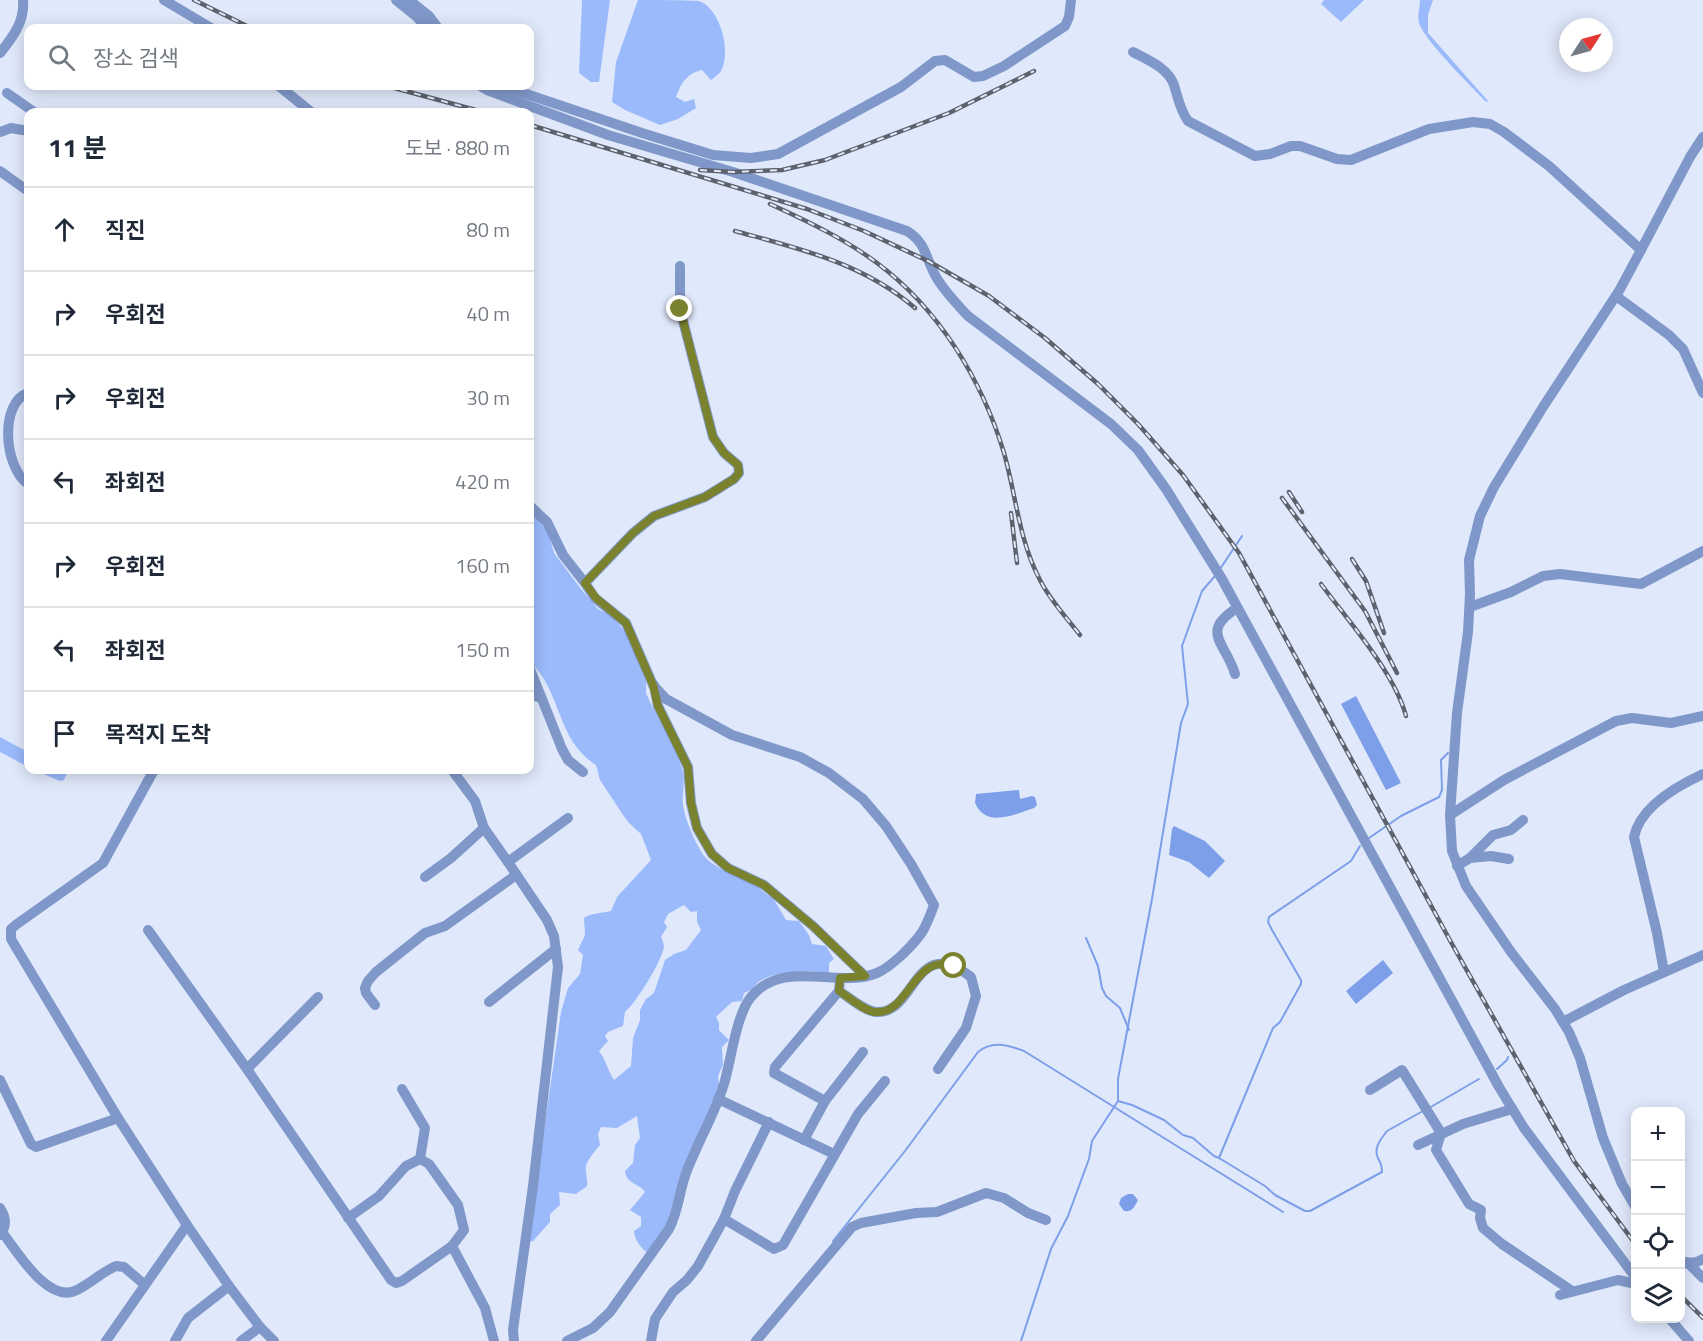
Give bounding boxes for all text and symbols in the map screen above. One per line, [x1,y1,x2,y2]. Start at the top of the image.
north arrow [1559,18,1613,72]
search box [24,24,534,90]
icon: search [45,41,78,74]
text: 장소 검색 [93,41,179,75]
text: 11 분 [48,128,107,167]
text: 도보 · 880 m [405,132,510,163]
icon: ahead [48,213,81,246]
text: 직진 [105,213,145,247]
text: 80 m [466,214,510,245]
route end [666,295,692,321]
icon: right [48,297,81,330]
text: 우회전 [105,297,166,331]
text: 40 m [466,298,510,329]
icon: right [48,381,81,414]
text: 우회전 [105,381,166,415]
text: 30 m [466,382,510,413]
icon: left [48,465,81,498]
text: 좌회전 [105,465,166,499]
text: 420 m [455,466,510,497]
icon: right [48,549,81,582]
text: 우회전 [105,549,166,583]
text: 160 m [455,550,510,581]
icon: left [48,633,81,666]
text: 좌회전 [105,633,166,667]
text: 150 m [455,634,510,665]
icon: arrive [48,717,81,750]
text: 목적지 도착 [105,717,211,751]
route start [940,952,966,978]
map controls [1631,1107,1685,1323]
button: + [1631,1107,1685,1161]
button: − [1631,1161,1685,1215]
button: locate [1631,1215,1685,1269]
button: layers [1631,1269,1685,1323]

